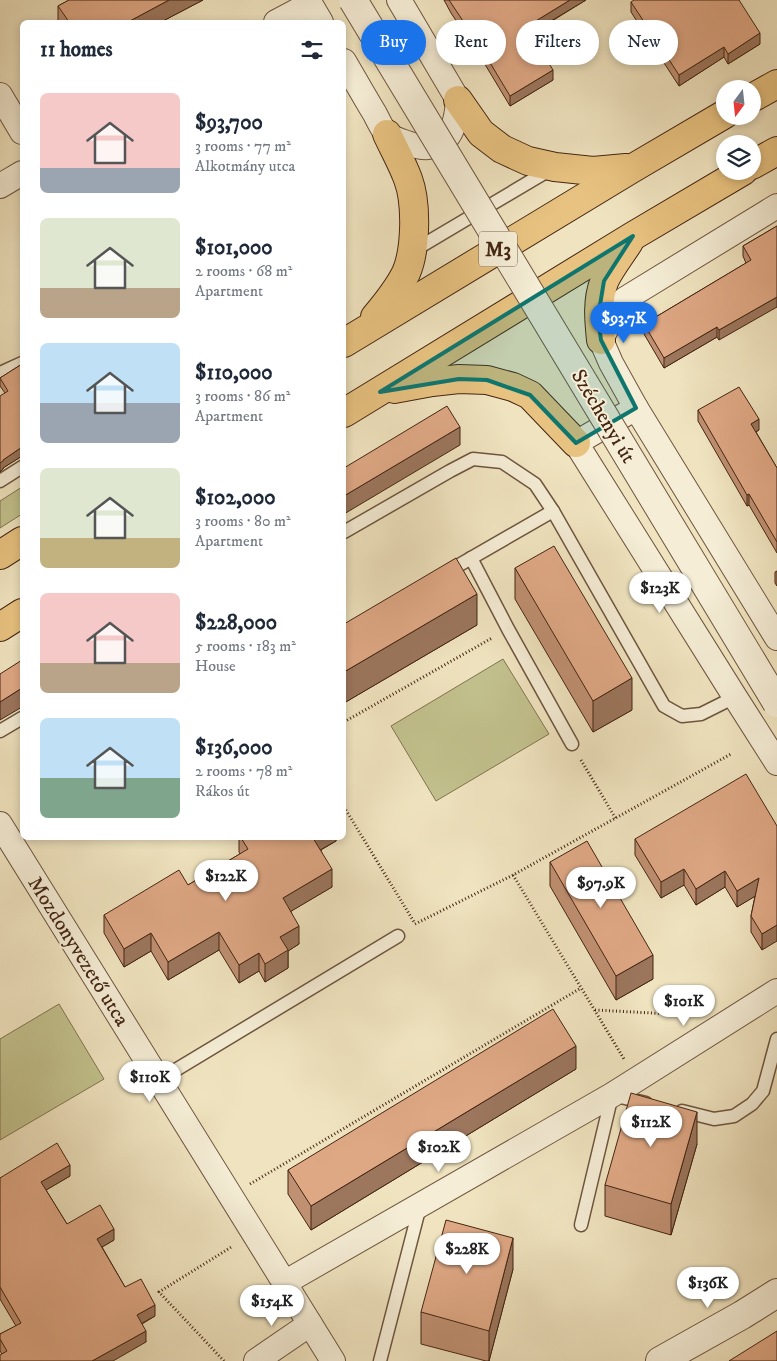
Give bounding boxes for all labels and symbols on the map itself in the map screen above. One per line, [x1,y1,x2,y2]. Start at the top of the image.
north arrow [716,80,761,125]
road number: M3 [479,232,517,266]
pin: $93.7K [583,302,665,344]
street label: Széchenyi út [565,365,641,468]
pin: $123K [625,572,695,614]
pin: $122K [191,860,261,902]
pin: $97.9K [560,866,642,909]
street label: Mozdonyvezető utca [22,872,135,1031]
pin: $101K [649,984,719,1027]
pin: $110K [115,1060,185,1103]
pin: $112K [616,1106,686,1148]
pin: $102K [404,1130,474,1173]
pin: $228K [432,1232,502,1275]
pin: $136K [673,1266,743,1309]
pin: $154K [237,1284,307,1327]

